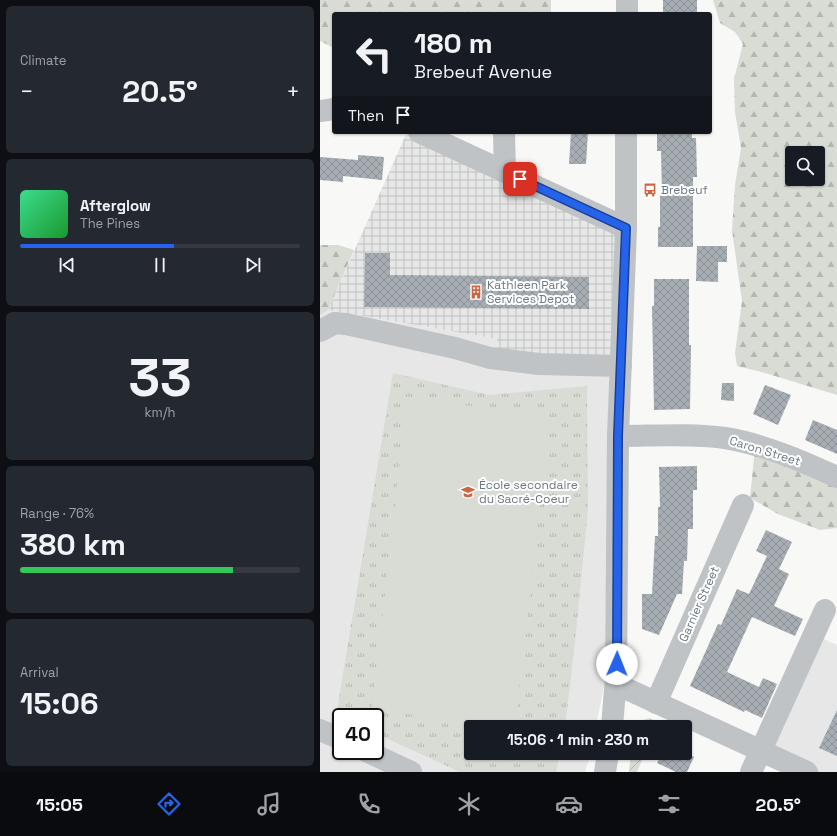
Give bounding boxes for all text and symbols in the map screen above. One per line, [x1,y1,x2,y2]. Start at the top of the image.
text: 180 m [414,25,493,61]
icon: left [348,28,400,80]
text: Climate [20,52,66,69]
text: Brebeuf Avenue [414,60,552,83]
text: 20.5° [122,72,198,111]
text: − [20,77,34,105]
text: + [286,77,300,105]
icon: arrive [392,104,414,126]
text: Then [348,106,384,125]
map controls [785,146,825,186]
button: search [785,146,825,186]
pin [503,162,537,196]
icon: arrive [509,168,531,190]
bus stop icon: Brebeuf [642,182,658,198]
place label: Brebeuf [661,182,708,198]
text: Afterglow [80,196,151,215]
text: The Pines [80,215,140,232]
icon: previous [56,254,78,276]
icon: pause [149,254,171,276]
icon: next [242,254,264,276]
place label: Kathleen Park Services Depot [487,277,575,307]
building icon: Kathleen Park Services Depot [468,284,484,300]
text: 33 [128,345,192,411]
text: km/h [145,404,175,421]
street label: Caron Street [728,433,802,469]
place label: École secondaire du Sacré-Coeur [479,477,578,507]
school or university icon: École secondaire du Sacré-Coeur [460,484,476,500]
text: Range · 76% [20,505,94,522]
text: 380 km [20,525,126,564]
street label: Garnier Street [675,564,723,644]
position arrow [596,643,638,685]
text: Arrival [20,664,59,681]
text: 15:06 [20,684,98,723]
speed limit sign: 40 [332,708,384,760]
text: 15:06 · 1 min · 230 m [507,730,649,749]
icon: directions [155,790,183,818]
icon: music [255,790,283,818]
icon: phone [355,790,383,818]
icon: climate [455,790,483,818]
icon: car [555,790,583,818]
icon: filters [655,790,683,818]
text: 15:05 [36,793,83,816]
text: 20.5° [755,793,801,816]

